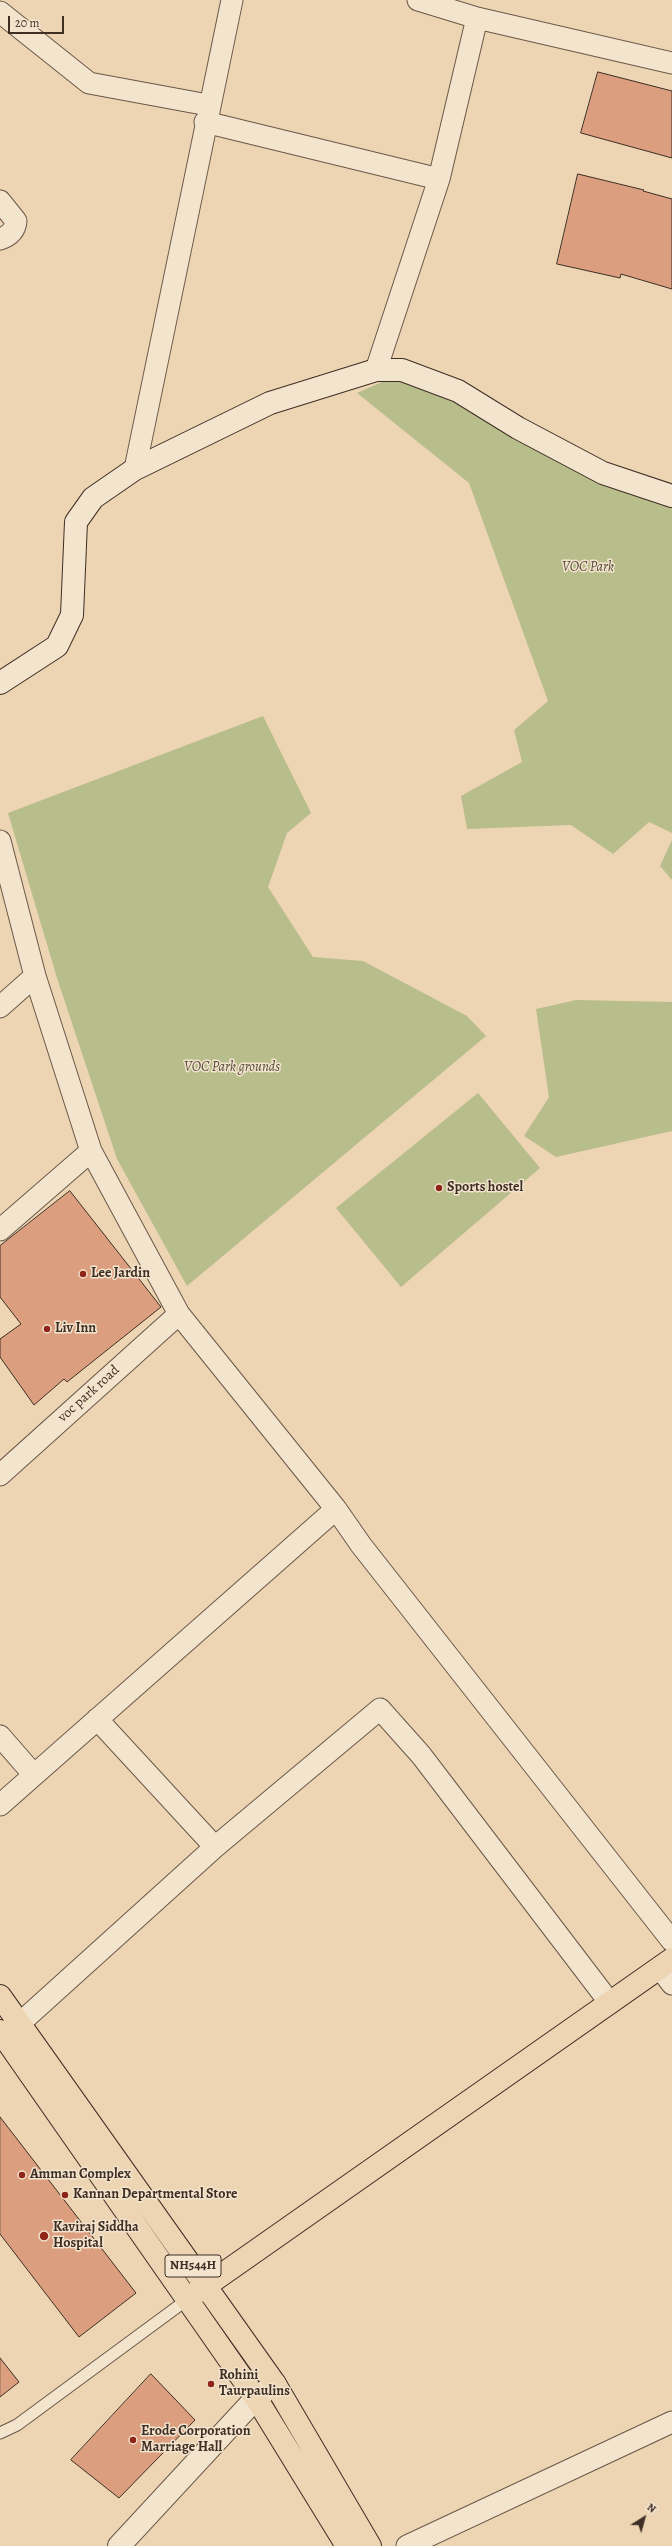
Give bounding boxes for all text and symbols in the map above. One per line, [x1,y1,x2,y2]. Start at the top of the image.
scale bar [10,8,66,34]
text: 20 m [15,15,39,31]
park label: VOC Park [562,560,614,576]
park label: VOC Park grounds [184,1060,280,1076]
place label: Sports hostel [447,1180,523,1196]
marker: Sports hostel [434,1183,444,1193]
place label: Lee Jardin [91,1266,150,1282]
marker: Lee Jardin [78,1269,88,1279]
place label: Liv Inn [55,1321,96,1337]
marker: Liv Inn [42,1324,52,1334]
street label: voc park road [55,1362,123,1426]
place label: Amman Complex [30,2167,131,2183]
marker: Amman Complex [17,2170,27,2180]
place label: Kannan Departmental Store [73,2187,238,2203]
marker: Kannan Departmental Store [60,2190,70,2200]
place label: Kaviraj Siddha Hospital [53,2220,139,2252]
marker: Kaviraj Siddha Hospital [38,2230,50,2242]
road number: NH544H [165,2255,221,2277]
place label: Rohini Taurpaulins [219,2368,290,2400]
marker: Rohini Taurpaulins [206,2379,216,2389]
place label: Erode Corporation Marriage Hall [141,2424,251,2456]
marker: Erode Corporation Marriage Hall [128,2435,138,2445]
north arrow [624,2498,664,2538]
text: N [644,2500,659,2516]

